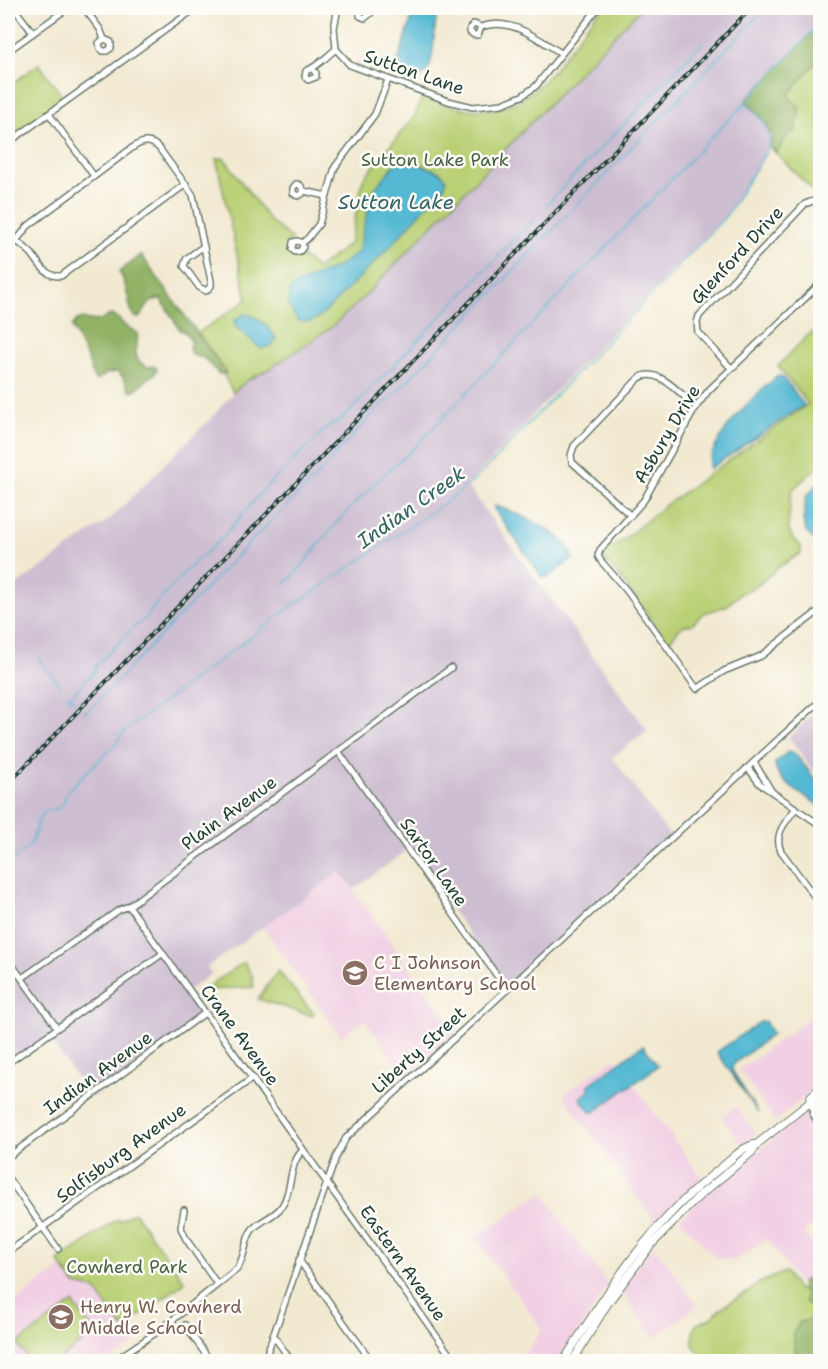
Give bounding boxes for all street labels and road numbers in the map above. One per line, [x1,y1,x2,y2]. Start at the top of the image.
street label: Sutton Lane [361,44,467,100]
street label: Glenford Drive [685,201,789,309]
street label: Asbury Drive [628,380,706,488]
street label: Plain Avenue [176,770,282,856]
street label: Sartor Lane [395,813,473,911]
street label: Crane Avenue [195,980,285,1090]
street label: Liberty Street [367,1001,472,1099]
street label: Indian Avenue [39,1026,157,1120]
street label: Solfisburg Avenue [51,1098,191,1208]
street label: Eastern Avenue [354,1200,452,1326]

